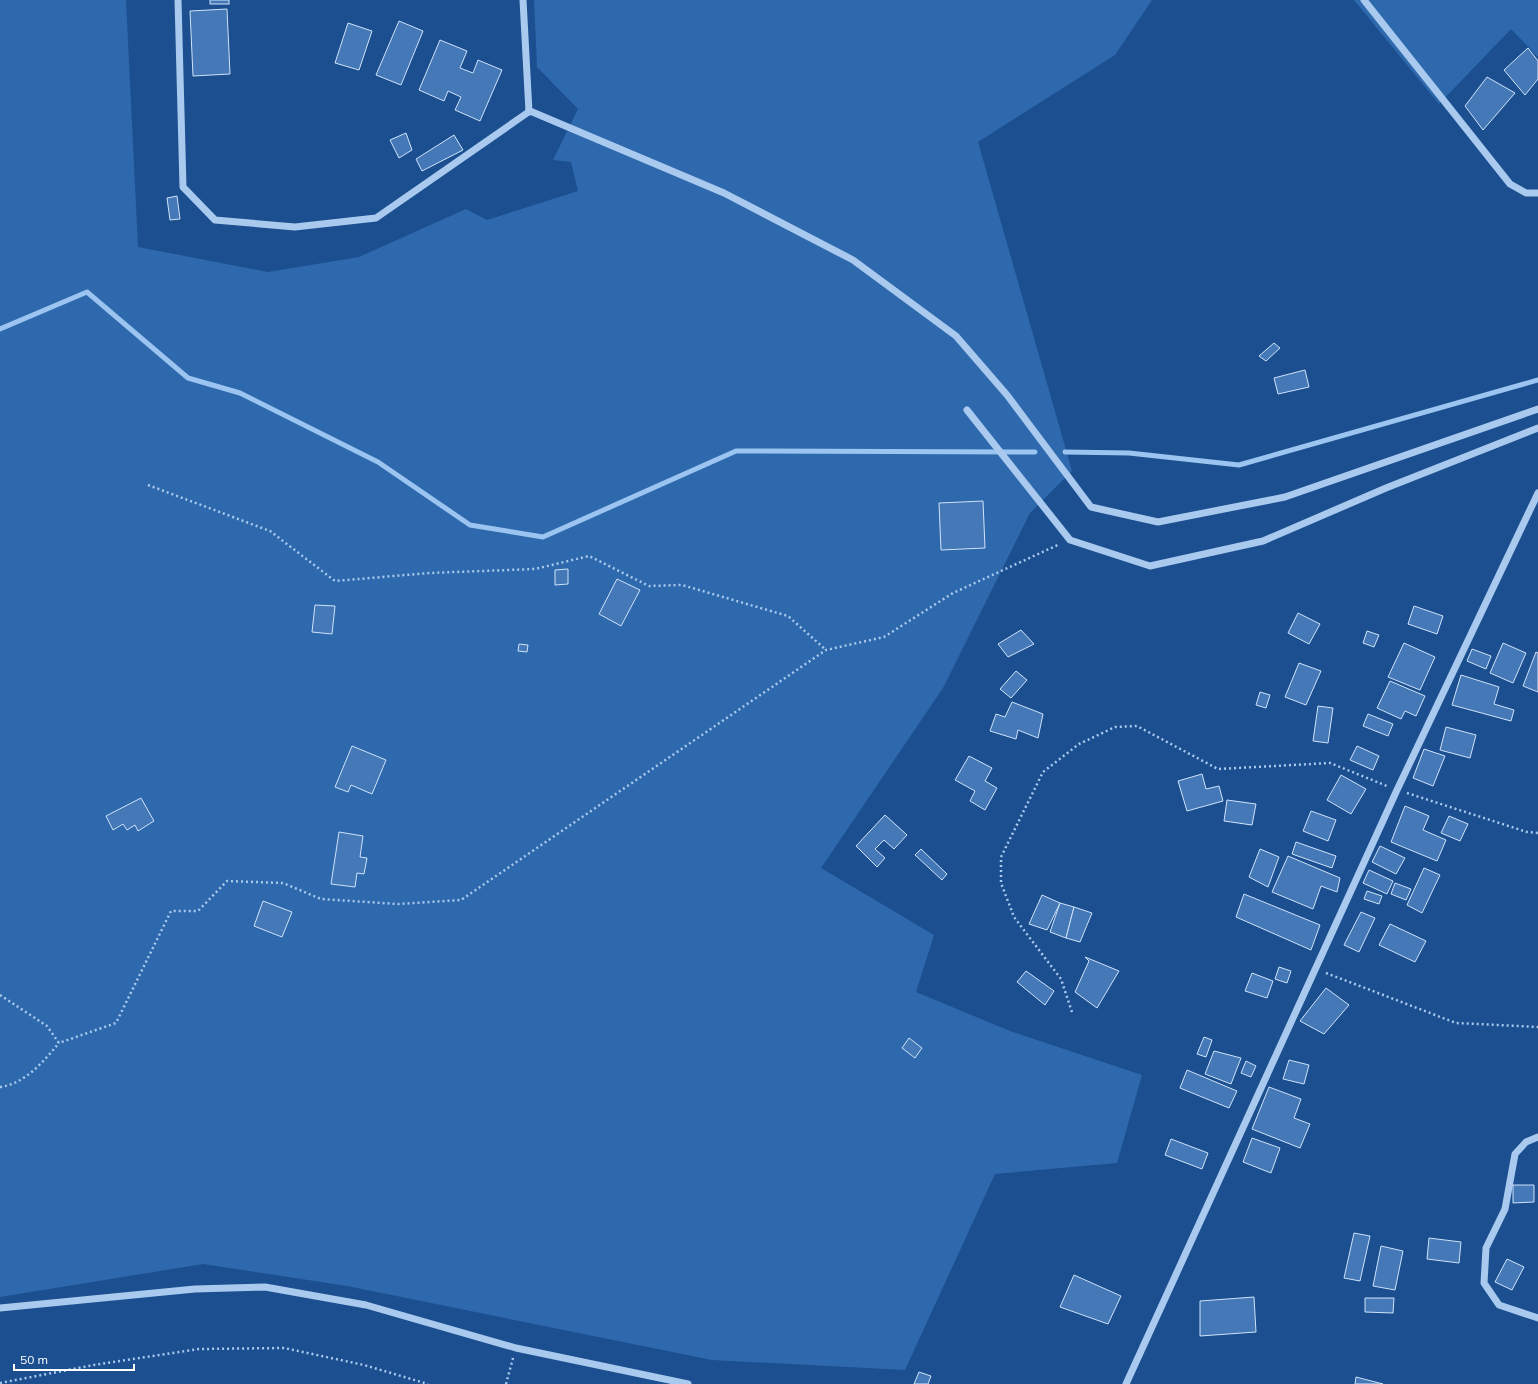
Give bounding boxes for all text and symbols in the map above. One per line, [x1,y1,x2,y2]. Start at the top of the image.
scale bar [14,1346,134,1372]
text: 50 m [20,1352,48,1367]

